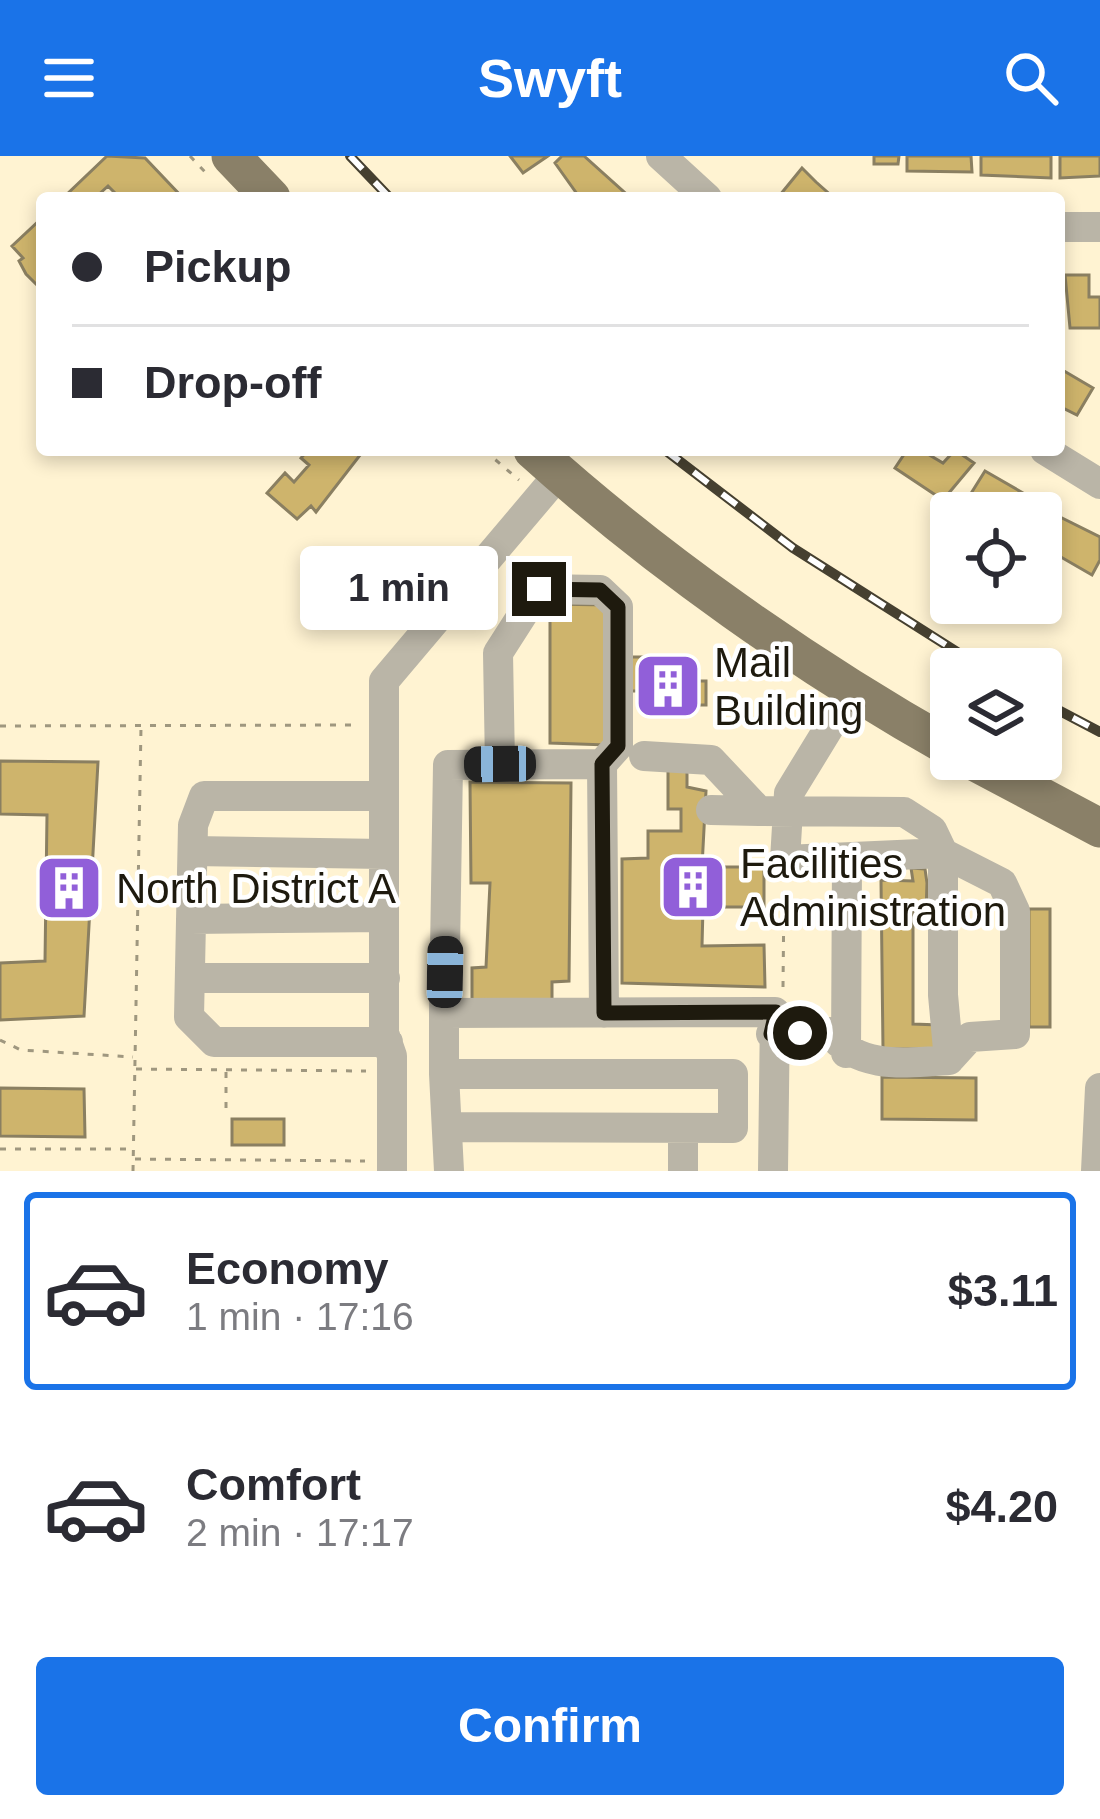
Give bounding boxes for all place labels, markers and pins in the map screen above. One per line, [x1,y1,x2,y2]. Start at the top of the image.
place label: Mail Building [714,639,863,734]
building icon: Mail Building [633,651,703,721]
place label: Facilities Administration [740,840,1006,935]
building icon: Facilities Administration [658,852,728,922]
building icon: North District A [34,853,104,923]
place label: North District A [116,865,396,912]

